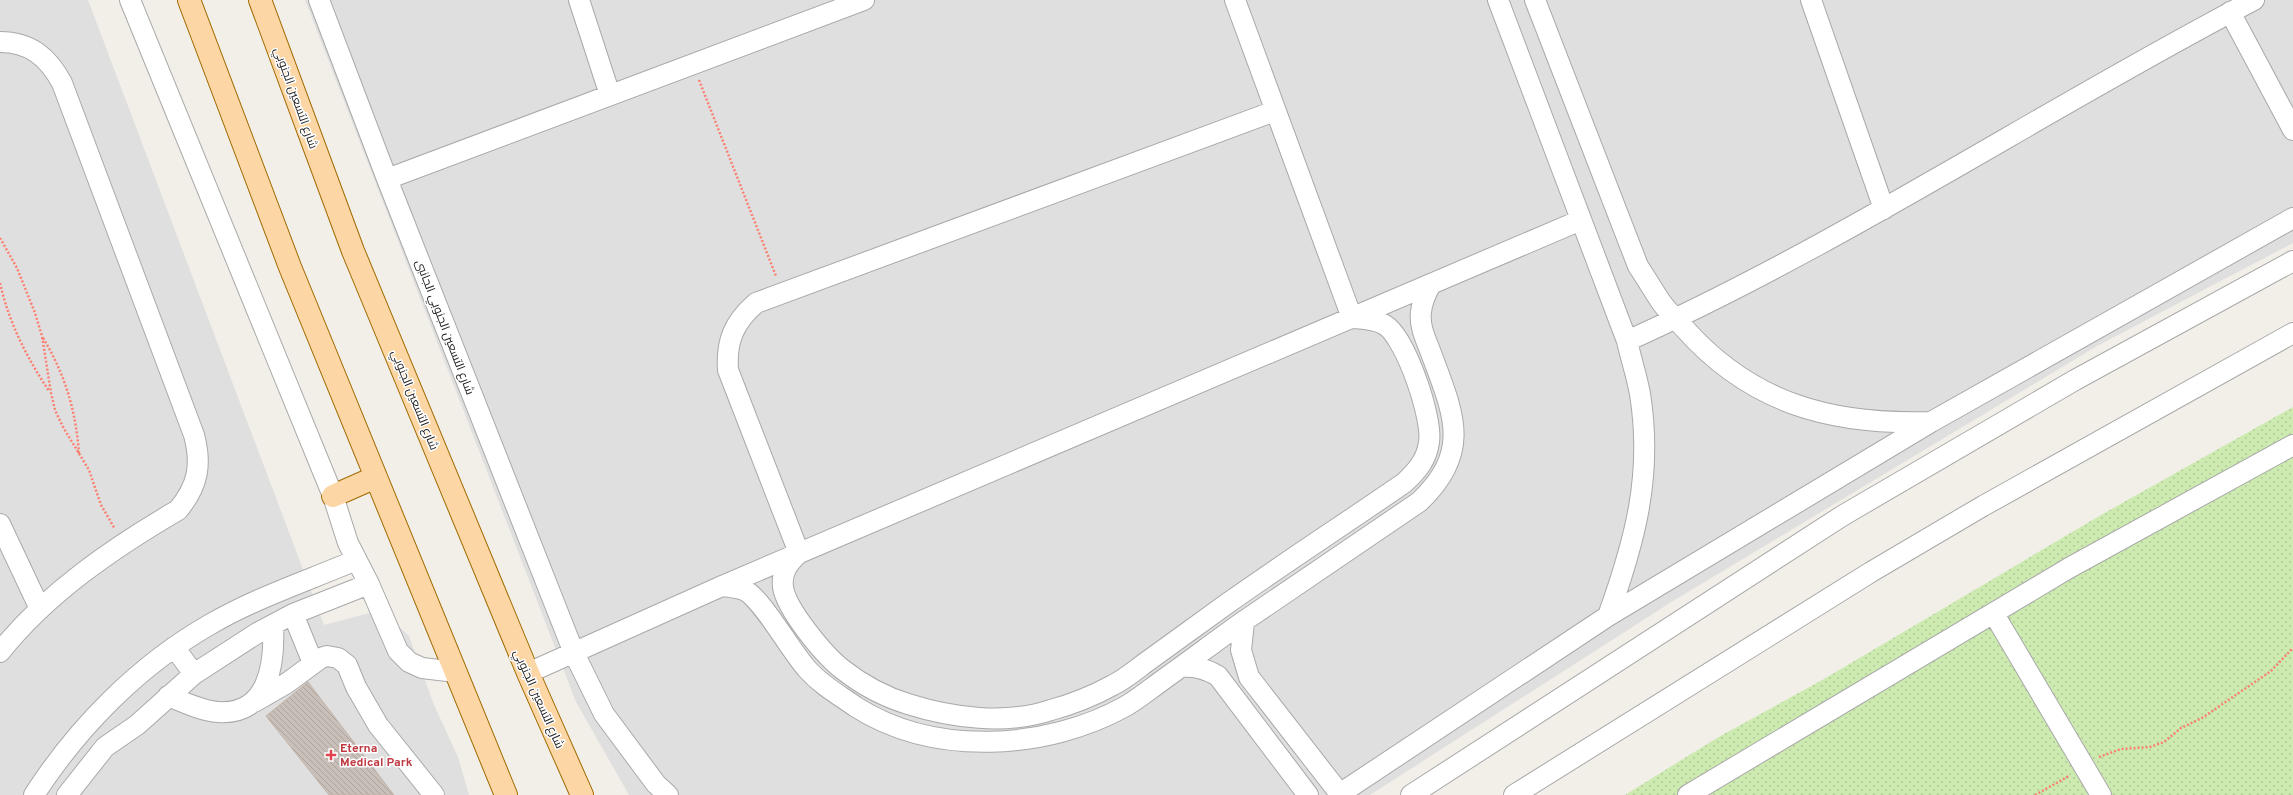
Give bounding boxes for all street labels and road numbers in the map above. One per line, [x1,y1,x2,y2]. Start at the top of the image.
street label: شارع التسعين الجنوبي [268,45,321,152]
street label: شارع التسعين الجنوبي الجانبى [410,257,477,398]
street label: شارع التسعين الجنوبي [386,348,442,453]
street label: شارع التسعين الجنوبي [508,647,567,752]

